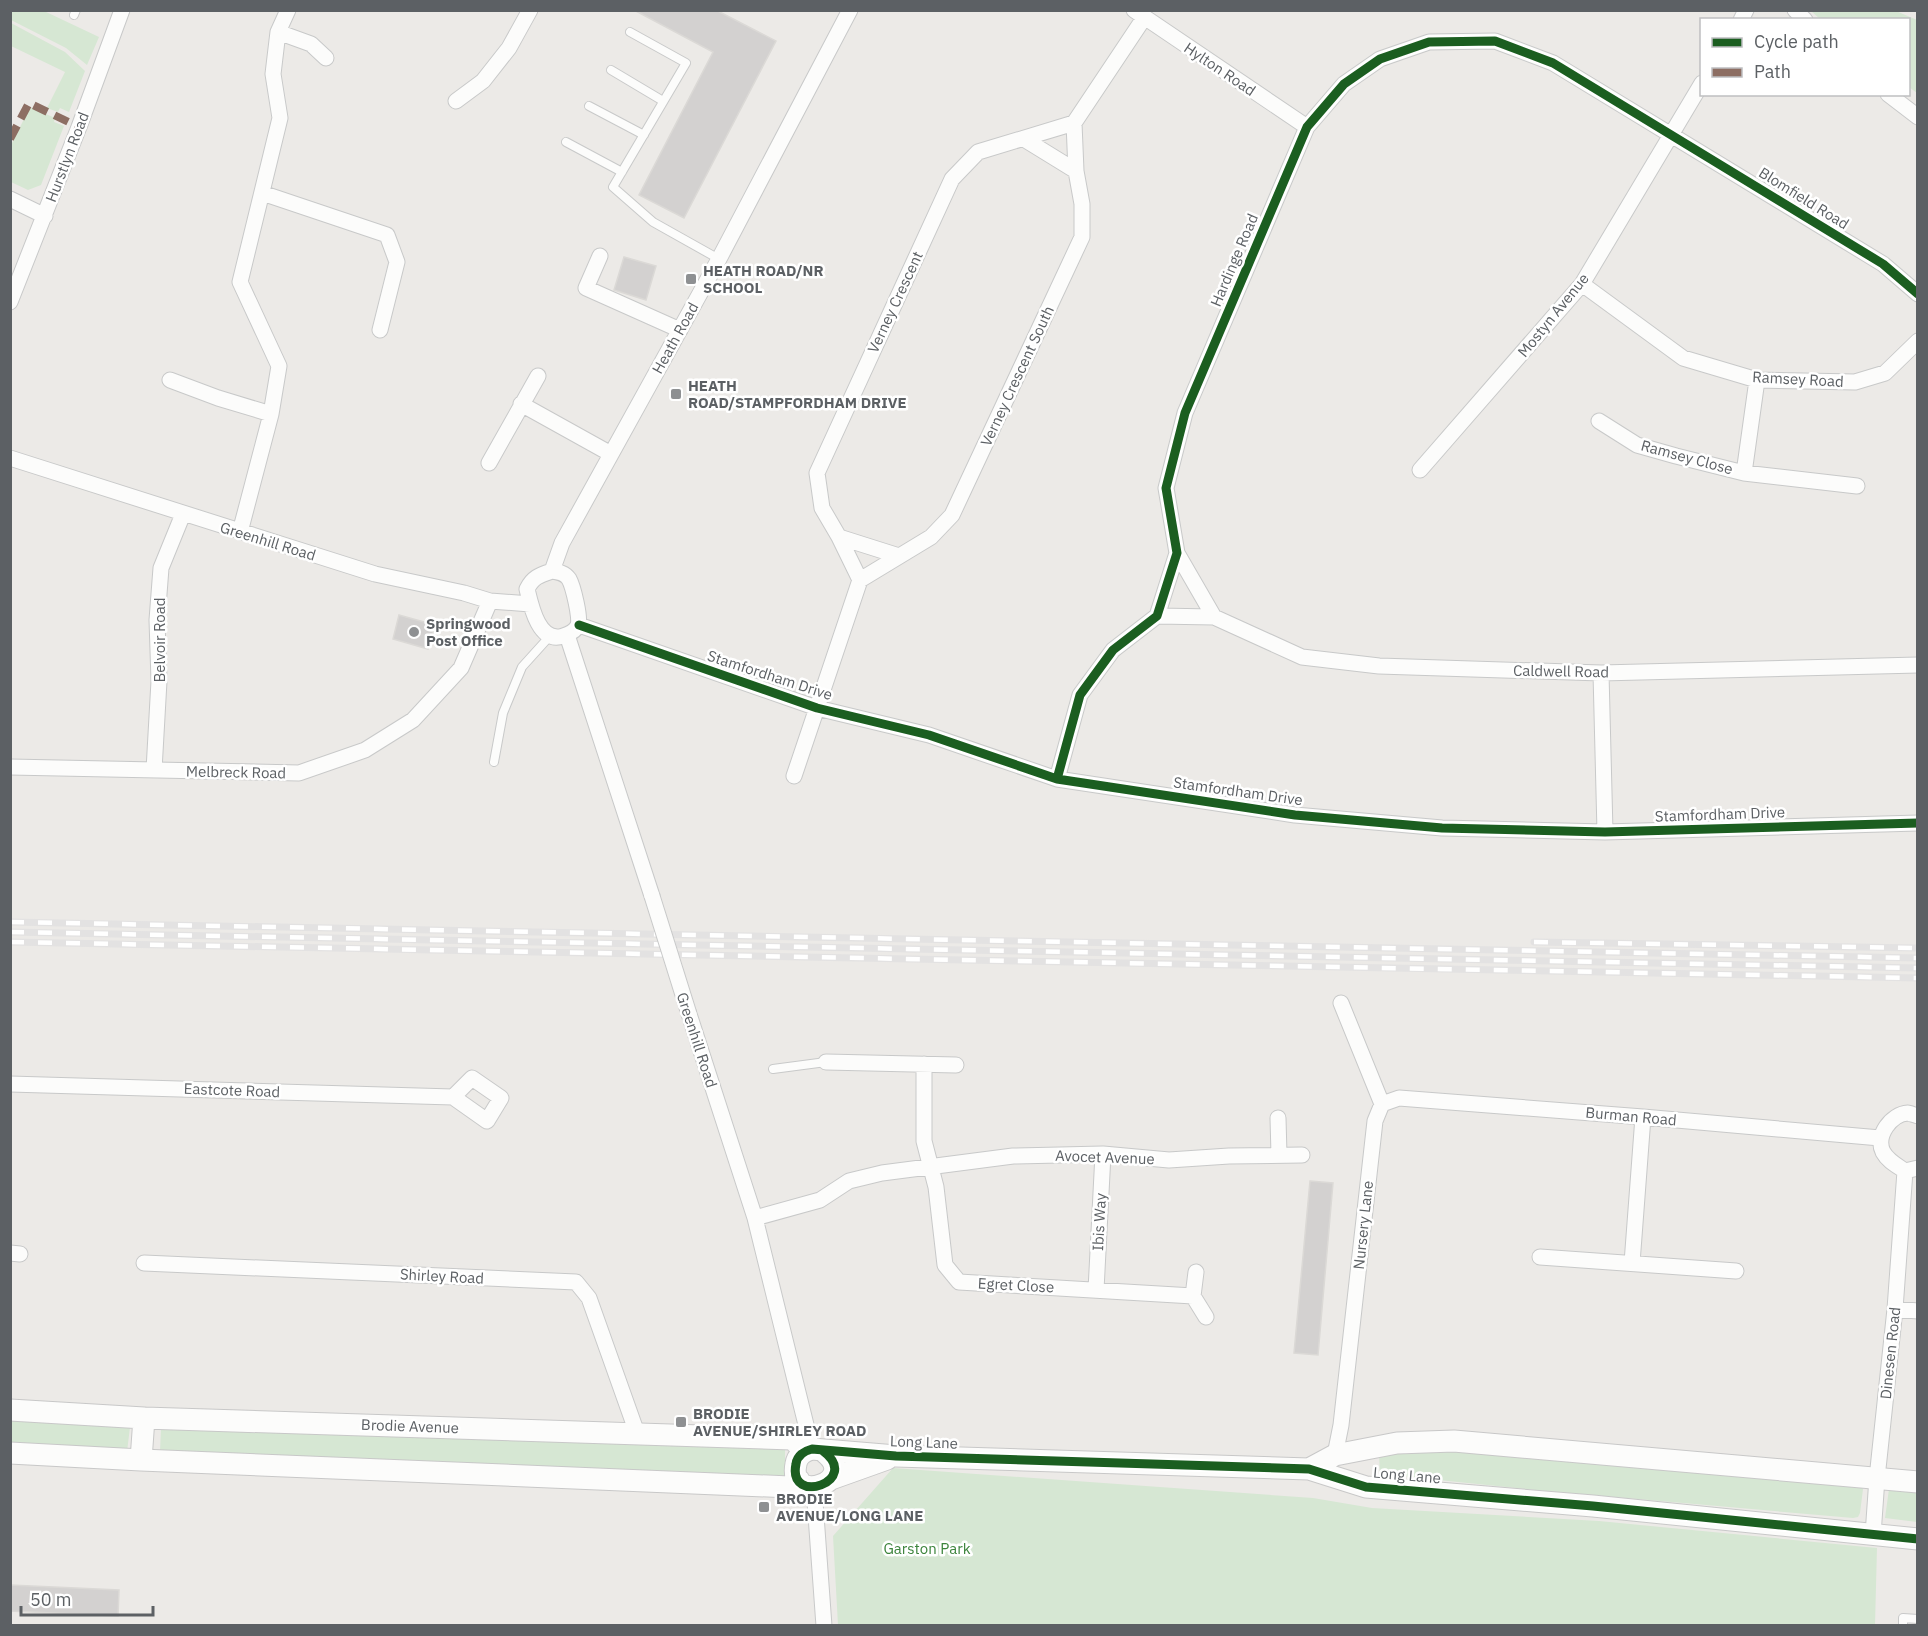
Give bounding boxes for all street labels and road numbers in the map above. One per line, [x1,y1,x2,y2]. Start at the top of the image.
street label: Hylton Road [1181,38,1259,100]
street label: Hurstlyn Road [41,109,93,205]
street label: Blomfield Road [1755,163,1853,233]
street label: Hardinge Road [1206,211,1262,309]
street label: Verney Crescent [863,248,927,356]
street label: Mostyn Avenue [1513,269,1593,361]
street label: Heath Road [648,299,702,377]
street label: Verney Crescent South [976,303,1058,449]
street label: Ramsey Road [1752,367,1844,391]
street label: Ramsey Close [1639,436,1735,478]
street label: Greenhill Road [218,517,318,565]
street label: Belvoir Road [150,598,169,682]
street label: Stamfordham Drive [705,646,835,704]
street label: Caldwell Road [1513,661,1609,681]
street label: Melbreck Road [186,762,286,782]
street label: Stamfordham Drive [1172,773,1304,809]
street label: Stamfordham Drive [1655,802,1785,826]
street label: Greenhill Road [673,990,721,1090]
street label: Eastcote Road [183,1079,281,1101]
street label: Burman Road [1585,1103,1677,1129]
street label: Avocet Avenue [1055,1146,1155,1168]
street label: Nursery Lane [1349,1180,1377,1270]
street label: Ibis Way [1088,1192,1110,1251]
street label: Shirley Road [399,1264,485,1288]
street label: Egret Close [977,1274,1055,1296]
street label: Dinesen Road [1876,1306,1904,1400]
street label: Brodie Avenue [361,1415,459,1437]
street label: Long Lane [890,1431,958,1453]
street label: Long Lane [1372,1463,1442,1487]

